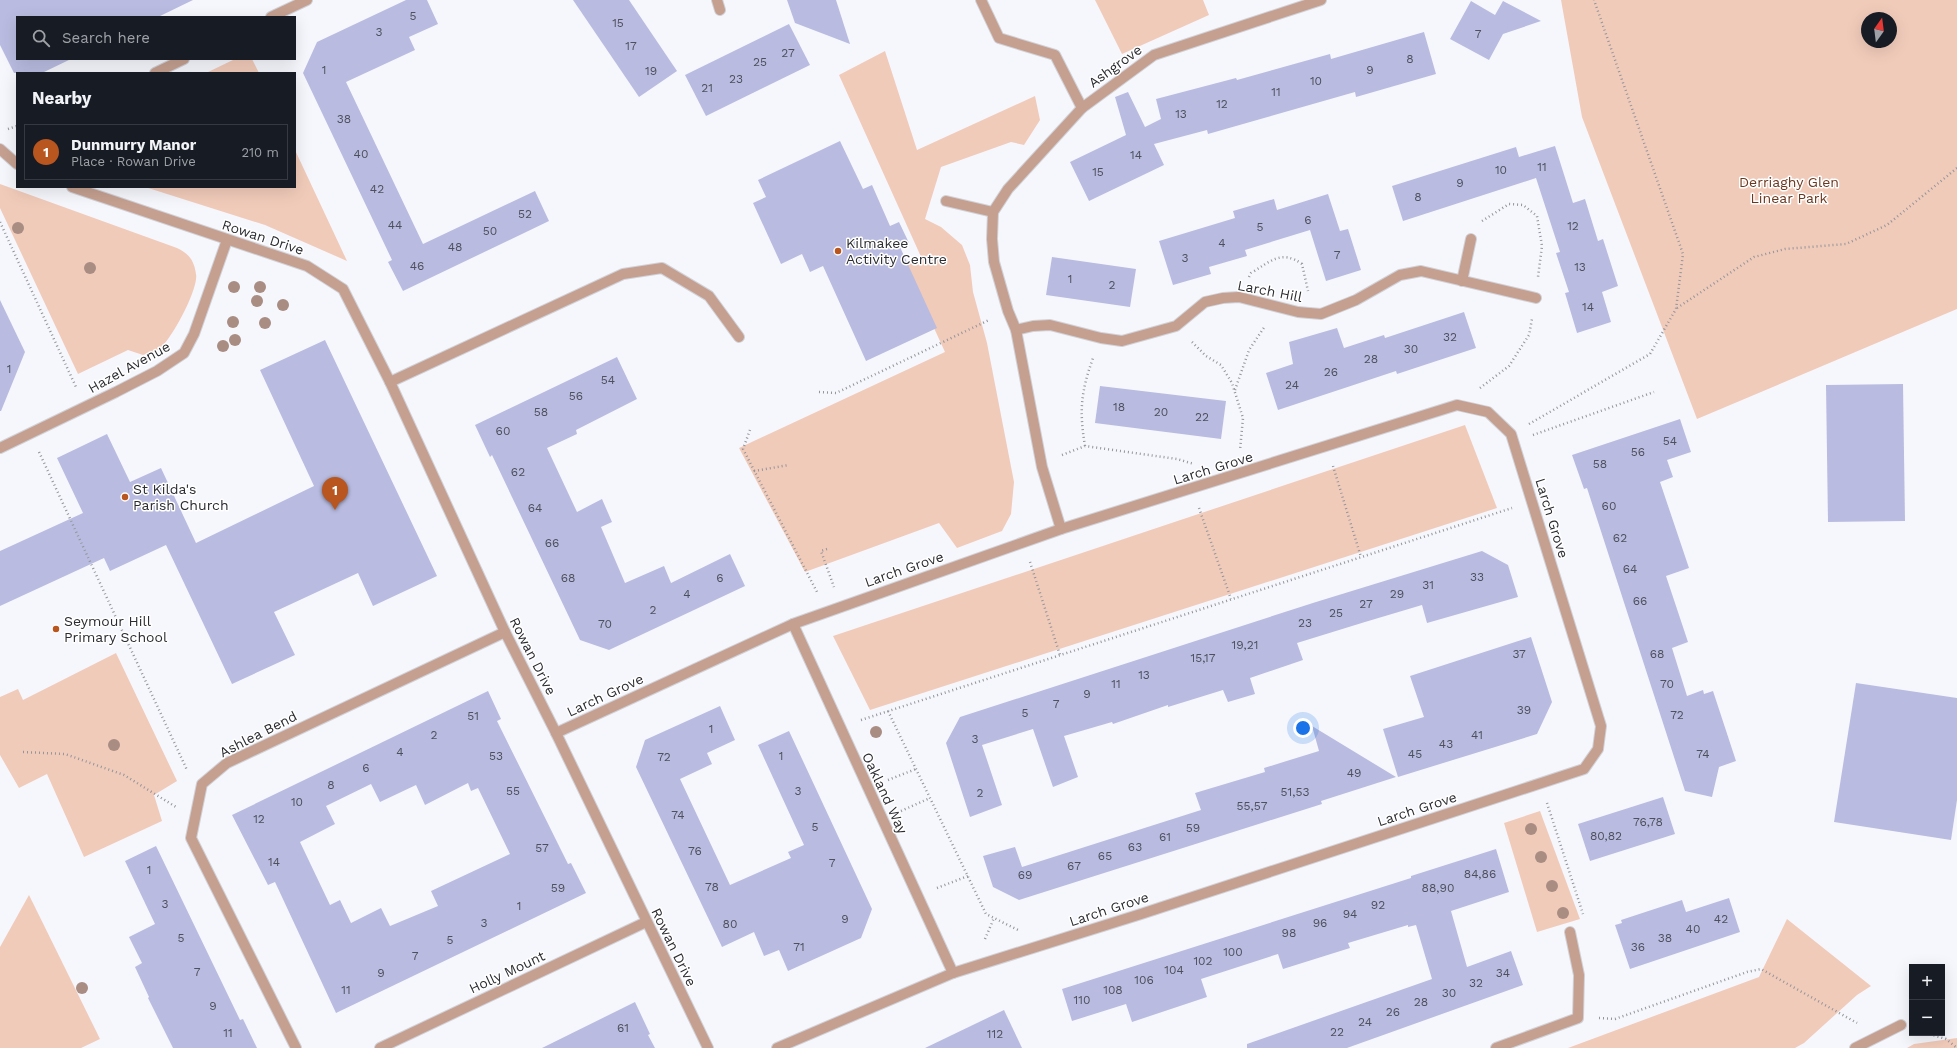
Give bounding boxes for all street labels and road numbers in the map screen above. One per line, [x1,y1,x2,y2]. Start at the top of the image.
street label: Ashgrove [1085,41,1145,91]
street label: Rowan Drive [220,216,306,258]
street label: Larch Hill [1236,277,1304,305]
street label: Hazel Avenue [85,338,173,396]
street label: Larch Grove [1171,448,1255,488]
street label: Larch Grove [1532,476,1572,560]
street label: Larch Grove [862,548,946,590]
street label: Rowan Drive [507,615,559,697]
street label: Larch Grove [564,670,646,720]
street label: Ashlea Bend [217,708,299,760]
street label: Oakland Way [859,750,911,837]
street label: Larch Grove [1375,789,1459,829]
street label: Larch Grove [1067,889,1151,929]
street label: Rowan Drive [648,905,700,989]
street label: Holly Mount [467,947,548,997]

